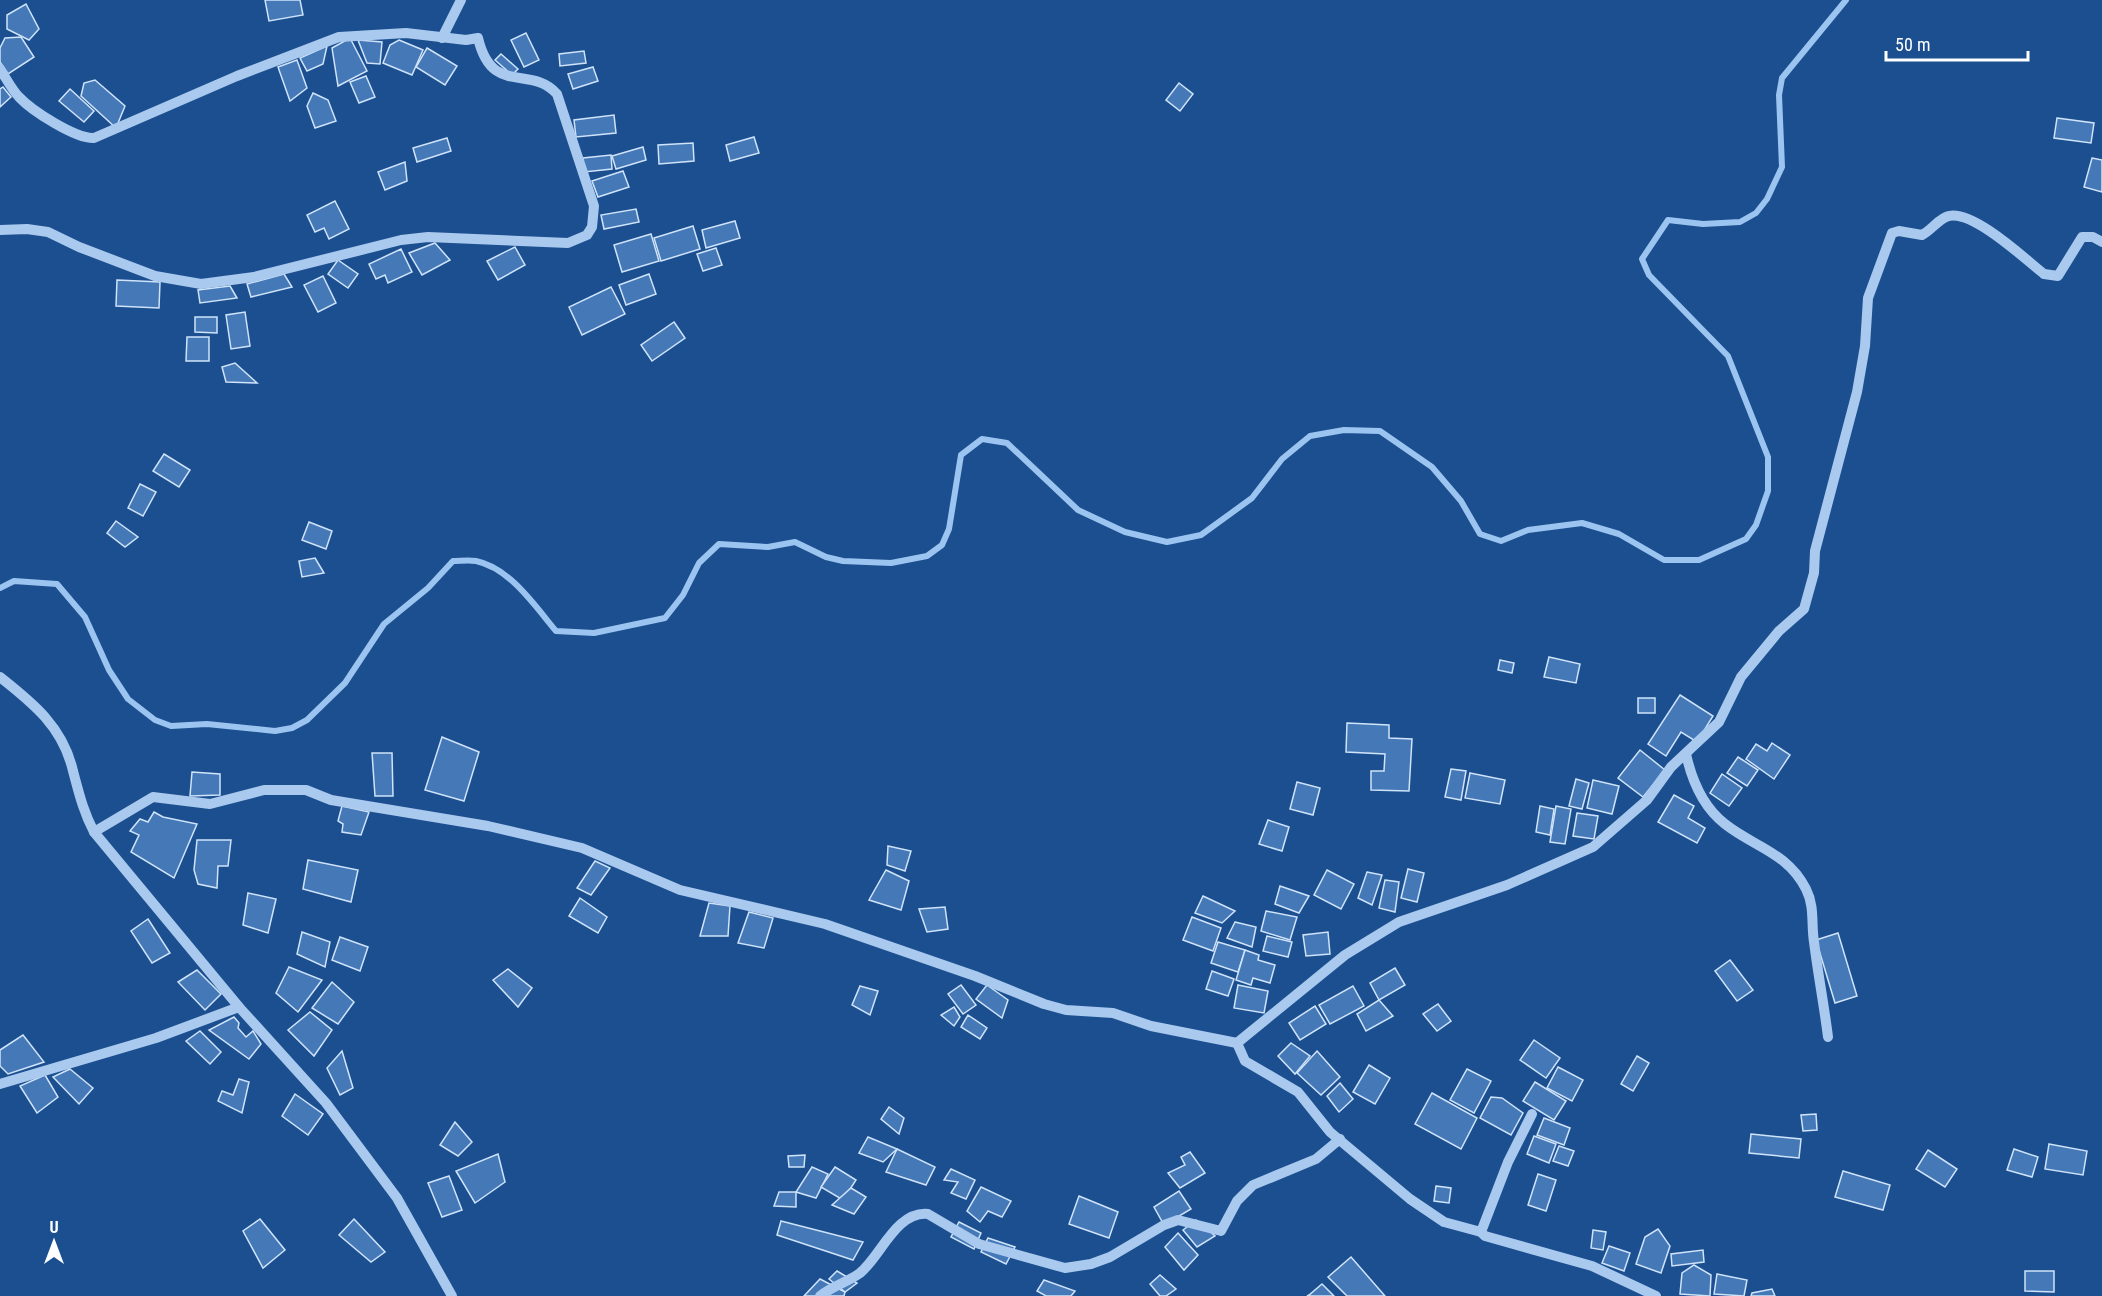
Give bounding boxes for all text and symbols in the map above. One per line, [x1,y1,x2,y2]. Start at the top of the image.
scale bar [1886,24,2028,62]
text: 50 m [1895,34,1930,55]
north arrow [24,1212,84,1272]
text: U [49,1218,59,1237]

